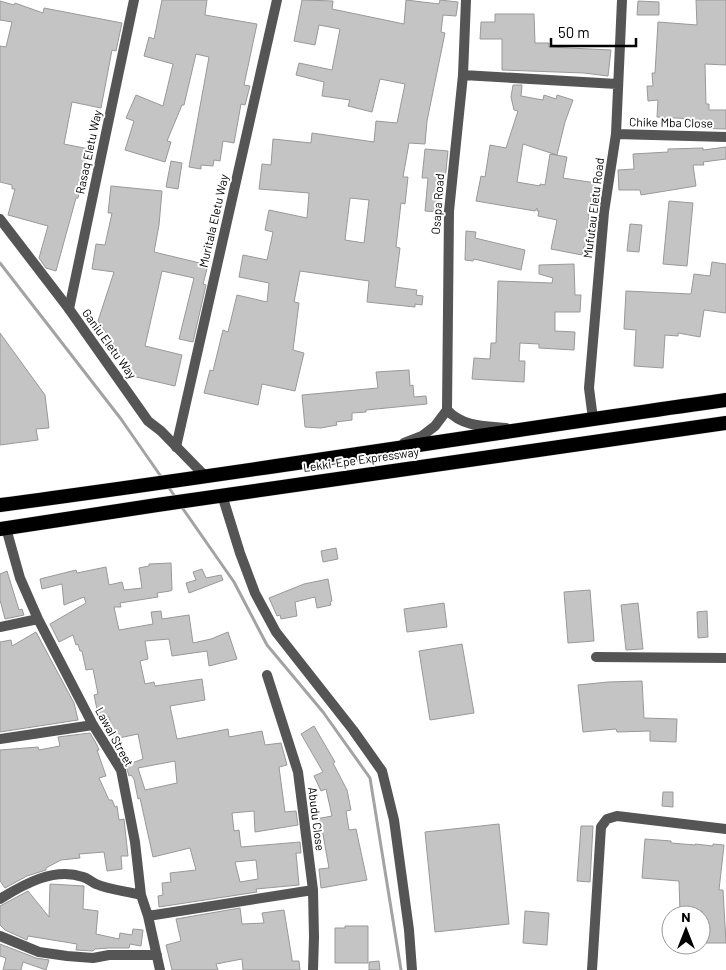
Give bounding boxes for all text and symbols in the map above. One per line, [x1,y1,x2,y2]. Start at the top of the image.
scale bar [551,15,636,47]
text: 50 m [558,23,590,41]
street label: Rasaq Eletu Way [72,108,104,195]
street label: Chike Mba Close [629,114,713,130]
street label: Mufutau Eletu Road [580,157,606,259]
street label: Muritala Eletu Way [195,172,231,269]
street label: Osapa Road [428,173,446,235]
street label: Ganiu Eletu Way [80,306,140,381]
street label: Lekki-Epe Expressway [302,444,420,474]
street label: Lawal Street [93,704,137,769]
street label: Abudu Close [306,786,328,852]
north arrow [661,905,711,955]
text: N [681,908,691,925]

